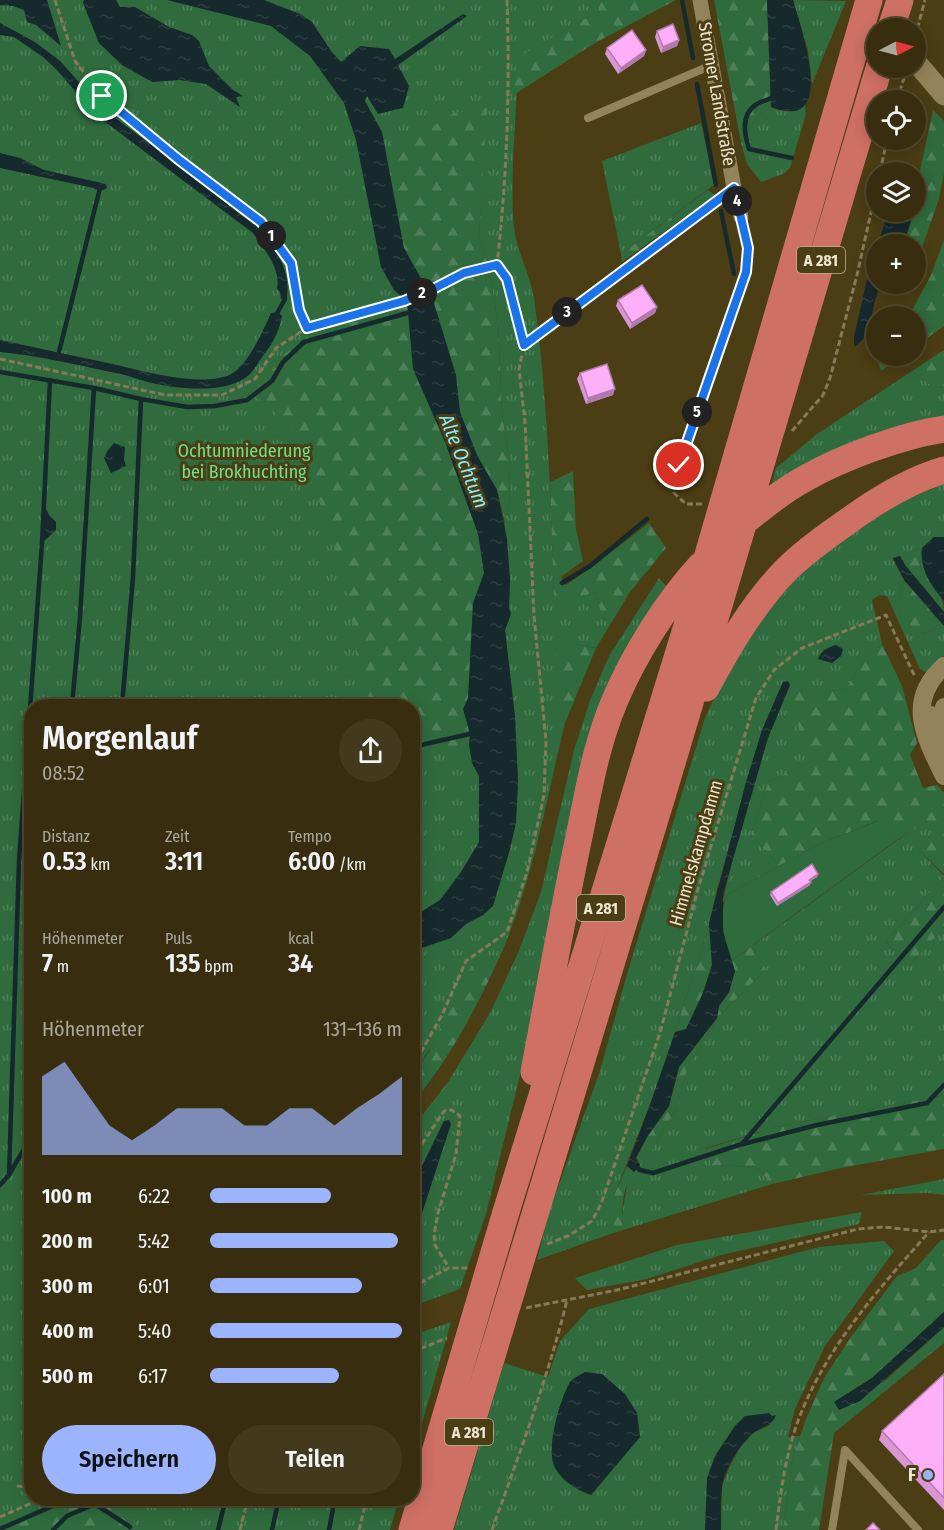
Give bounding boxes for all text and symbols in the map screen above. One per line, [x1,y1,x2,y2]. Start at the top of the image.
north arrow [866,18,926,78]
map controls [866,18,926,366]
street label: Stromer Landstraße [694,20,741,168]
pin [76,70,127,121]
icon: arrive [85,79,118,112]
button: locate [866,90,926,150]
button: layers [866,162,926,222]
pin: 4 [722,186,752,216]
text: 4 [733,191,741,210]
pin: 1 [256,221,286,251]
text: 1 [268,226,274,245]
button: + [866,234,926,294]
road number: A 281 [797,247,845,273]
pin: 2 [407,278,437,308]
text: 2 [418,283,426,302]
pin: 3 [552,297,582,327]
text: 3 [563,302,571,321]
button: − [866,306,926,366]
pin: 5 [682,397,712,427]
text: 5 [693,402,701,421]
water label: Alte Ochtum [434,409,494,512]
pin [653,439,704,490]
park label: Ochtumniederung bei Brokhuchting [178,440,311,483]
icon: check [662,448,695,481]
text: Morgenlauf [42,718,197,758]
button: share [339,719,402,782]
text: 08:52 [42,761,85,785]
street label: Himmelskampdamm [665,777,727,929]
text: Distanz [42,827,90,846]
text: Zeit [165,827,189,846]
text: Tempo [288,827,332,846]
text: 0.53 [42,846,87,877]
text: 3:11 [165,846,203,877]
text: 6:00 [288,846,335,877]
text: km [87,855,110,874]
text: /km [335,855,366,874]
road number: A 281 [577,895,625,921]
text: Höhenmeter [42,929,124,948]
text: Puls [165,929,192,948]
text: kcal [288,929,314,948]
text: 7 [42,948,53,979]
text: 135 [165,948,201,979]
text: 34 [288,948,313,979]
text: m [53,957,69,976]
text: bpm [201,957,234,976]
text: Höhenmeter [42,1017,144,1041]
text: 131–136 m [323,1017,402,1041]
text: 100 m [42,1184,92,1208]
text: 6:22 [138,1184,170,1208]
text: 200 m [42,1229,93,1253]
text: 5:42 [138,1229,170,1253]
text: 300 m [42,1274,93,1298]
text: 6:01 [138,1274,170,1298]
text: 400 m [42,1319,94,1343]
text: 5:40 [138,1319,171,1343]
text: 500 m [42,1364,93,1388]
text: 6:17 [138,1364,167,1388]
road number: A 281 [445,1419,493,1445]
button: Speichern [42,1425,216,1494]
button: Teilen [228,1425,402,1494]
place label: F [908,1464,916,1486]
marker: F [921,1468,935,1482]

